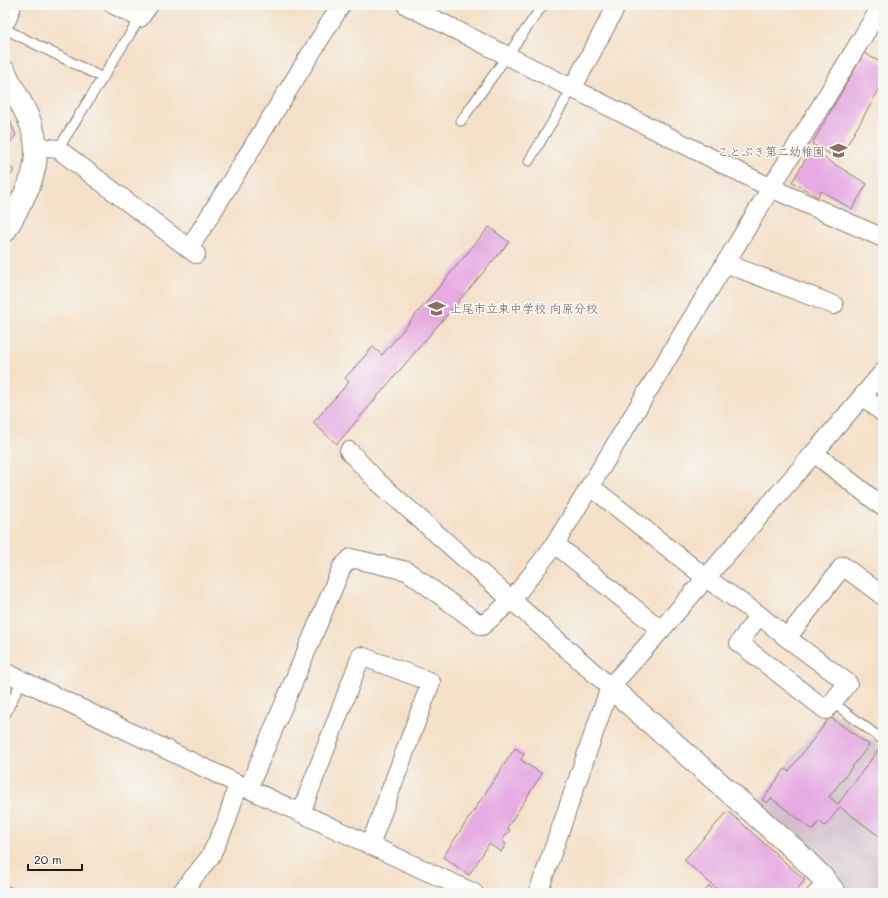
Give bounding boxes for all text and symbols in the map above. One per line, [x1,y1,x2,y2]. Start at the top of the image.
school or university icon: ことぶき第二幼稚園 [828,141,848,161]
place label: ことぶき第二幼稚園 [717,143,825,159]
school or university icon: 上尾市立東中学校 向原分校 [427,298,447,318]
place label: 上尾市立東中学校 向原分校 [450,300,598,316]
scale bar [28,846,82,872]
text: 20 m [34,851,62,867]

